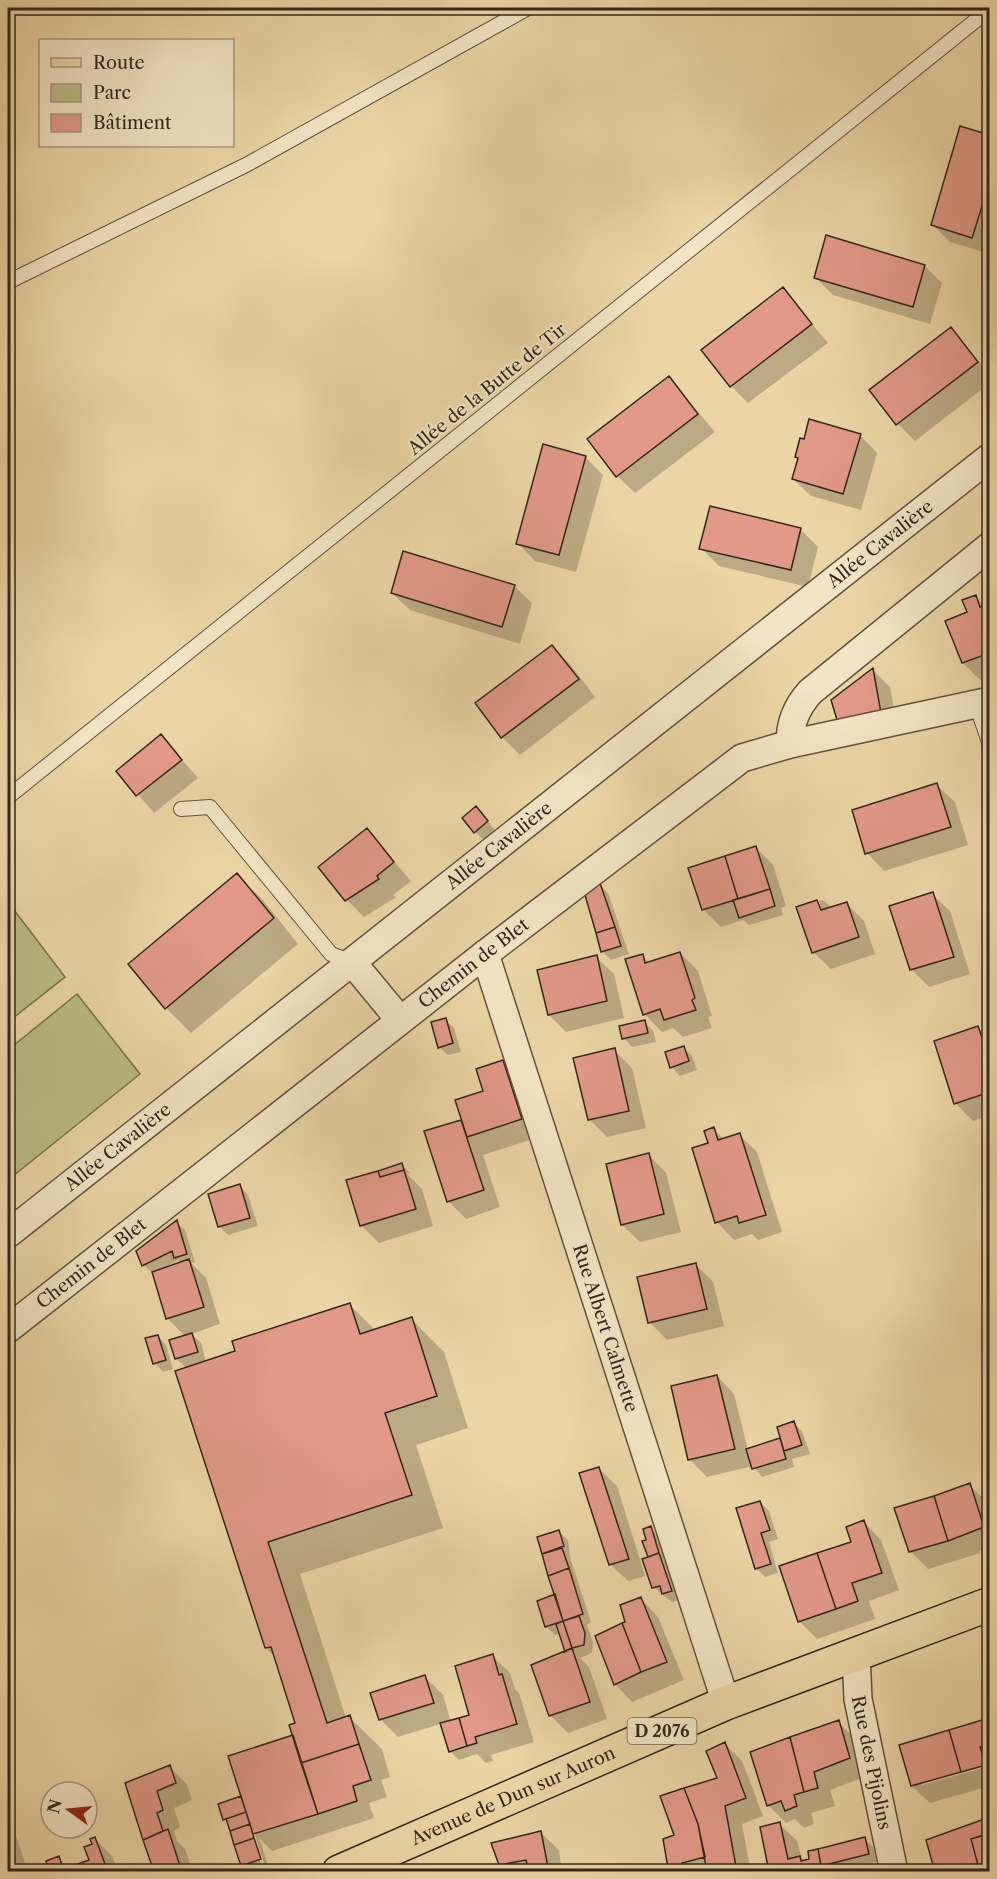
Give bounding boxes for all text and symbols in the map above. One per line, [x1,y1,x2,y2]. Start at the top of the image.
legend [39,39,234,147]
text: Route [93,52,145,74]
text: Parc [93,82,131,104]
text: Bâtiment [93,112,172,134]
street label: Allée de la Butte de Tir [403,318,571,460]
street label: Allée Cavalière [822,495,937,593]
street label: Allée Cavalière [441,797,556,895]
street label: Chemin de Blet [414,913,534,1013]
street label: Allée Cavalière [60,1098,175,1196]
street label: Chemin de Blet [32,1213,151,1313]
street label: Rue Albert Calmette [568,1241,643,1415]
street label: Rue des Pijolins [847,1694,896,1832]
road number: D 2076 [628,1718,696,1744]
street label: Avenue de Dun sur Auron [407,1742,619,1851]
north arrow [39,1780,99,1840]
text: N [43,1797,66,1815]

